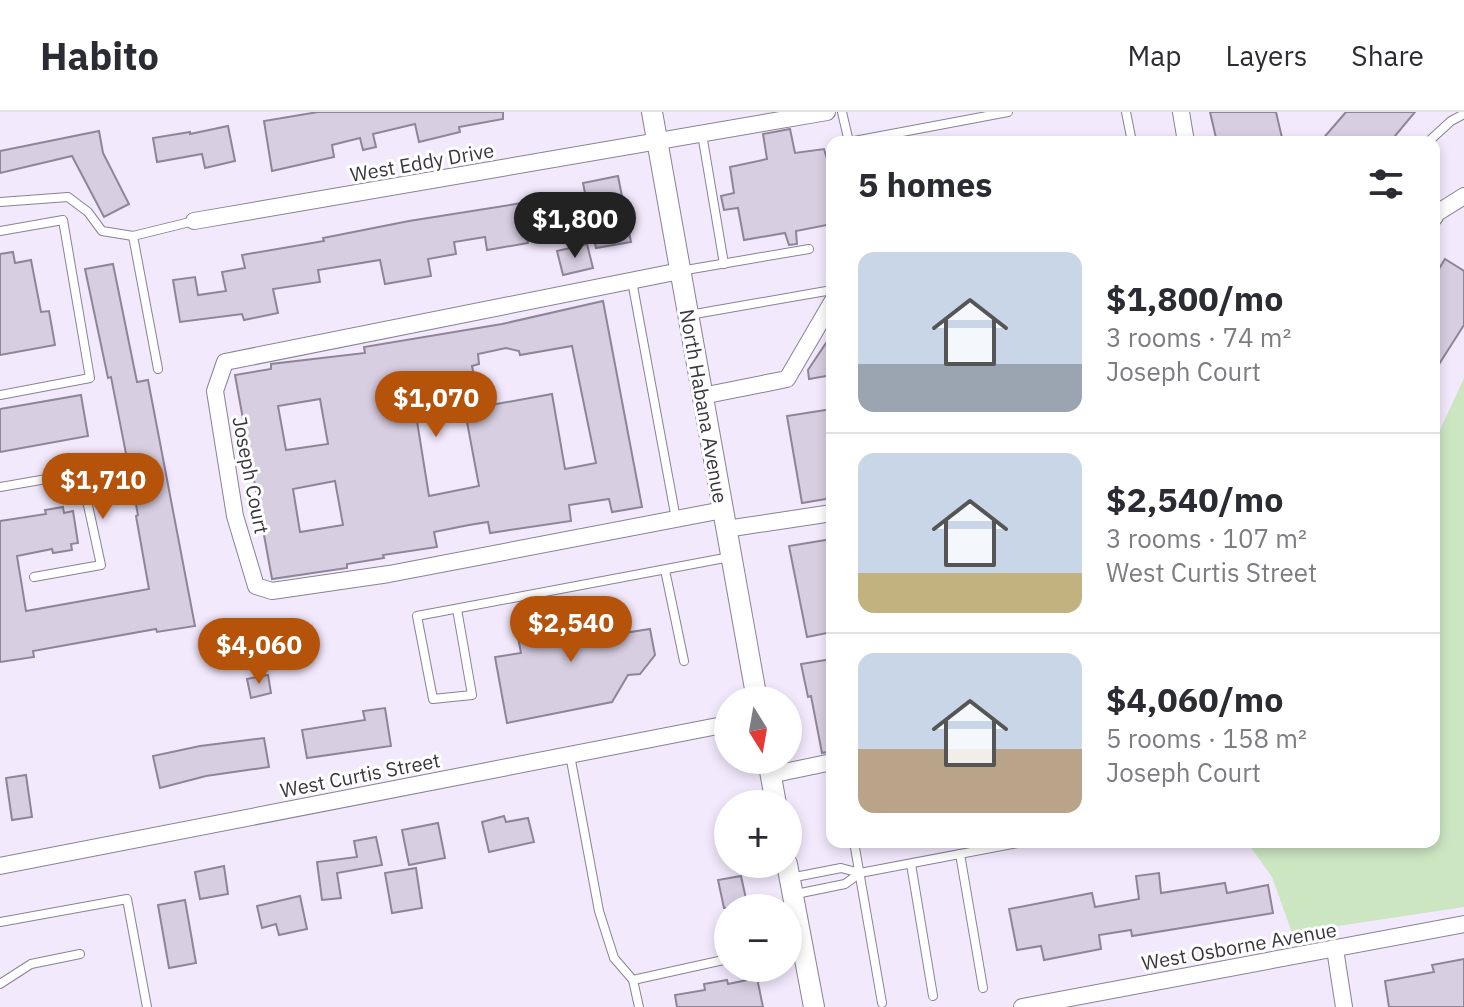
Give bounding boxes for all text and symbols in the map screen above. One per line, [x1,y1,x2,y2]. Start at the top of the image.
text: Habito [40,31,159,80]
text: Map [1127,37,1181,74]
text: Layers [1225,37,1307,74]
text: Share [1351,37,1424,74]
street label: West Eddy Drive [348,136,496,188]
text: 5 homes [858,162,993,206]
icon: filters [1364,162,1408,206]
pin: $1,800 [510,192,640,260]
text: $1,800 [532,201,618,235]
text: $1,800/mo [1106,276,1283,320]
icon: home [922,284,1018,380]
street label: North Habana Avenue [674,307,734,505]
text: 3 rooms · 74 m² [1106,320,1291,354]
text: Joseph Court [1106,354,1261,388]
pin: $1,070 [371,371,501,439]
text: $1,070 [393,380,479,414]
street label: Joseph Court [226,414,276,536]
pin: $1,710 [38,453,168,521]
text: $1,710 [60,462,146,496]
text: $2,540/mo [1106,477,1283,521]
icon: home [922,485,1018,581]
text: 3 rooms · 107 m² [1106,521,1307,555]
text: West Curtis Street [1106,555,1317,589]
pin: $2,540 [506,596,636,664]
text: $2,540 [528,605,614,639]
pin: $4,060 [194,618,324,686]
text: $4,060 [216,627,302,661]
text: $4,060/mo [1106,677,1283,721]
icon: home [922,685,1018,781]
north arrow [714,686,802,774]
map controls [714,686,802,982]
text: 5 rooms · 158 m² [1106,721,1307,755]
street label: West Curtis Street [278,746,442,804]
text: Joseph Court [1106,755,1261,789]
button: + [714,790,802,878]
button: − [714,894,802,982]
street label: West Osborne Avenue [1139,916,1339,976]

